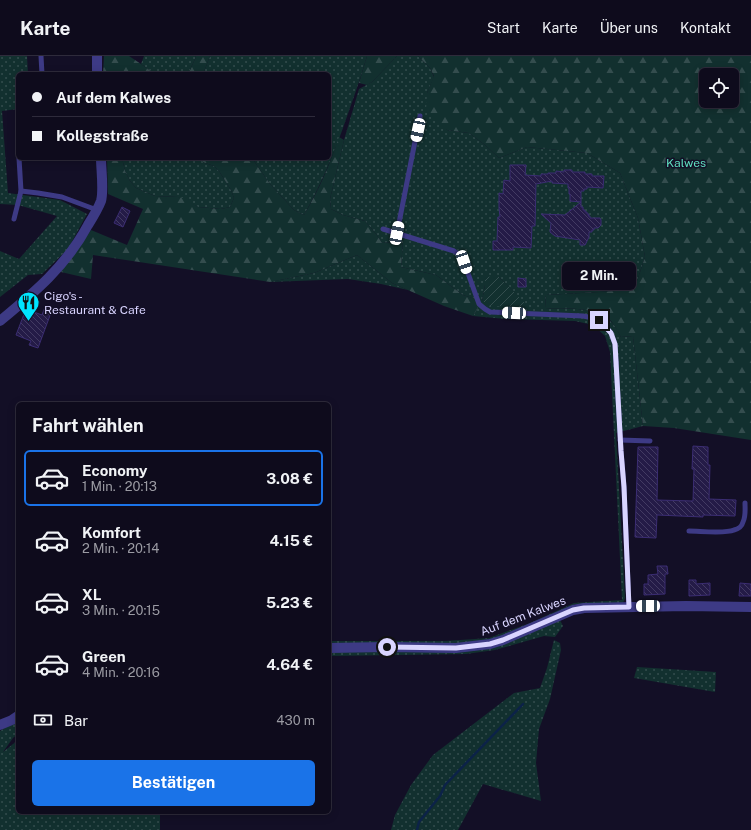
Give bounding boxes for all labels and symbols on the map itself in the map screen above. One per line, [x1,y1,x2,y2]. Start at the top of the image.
car [410,117,426,143]
park label: Kalwes [666,156,706,170]
car [389,220,405,246]
car [454,249,474,275]
callout: 2 Min. [562,262,636,290]
place label: Cigo's - Restaurant & Cafe [44,289,146,317]
restaurant icon: Cigo's - Restaurant & Cafe [15,290,41,323]
car [502,306,526,320]
route end [590,311,608,329]
street label: Auf dem Kalwes [478,593,568,639]
car [636,600,660,612]
route start [378,638,396,656]

